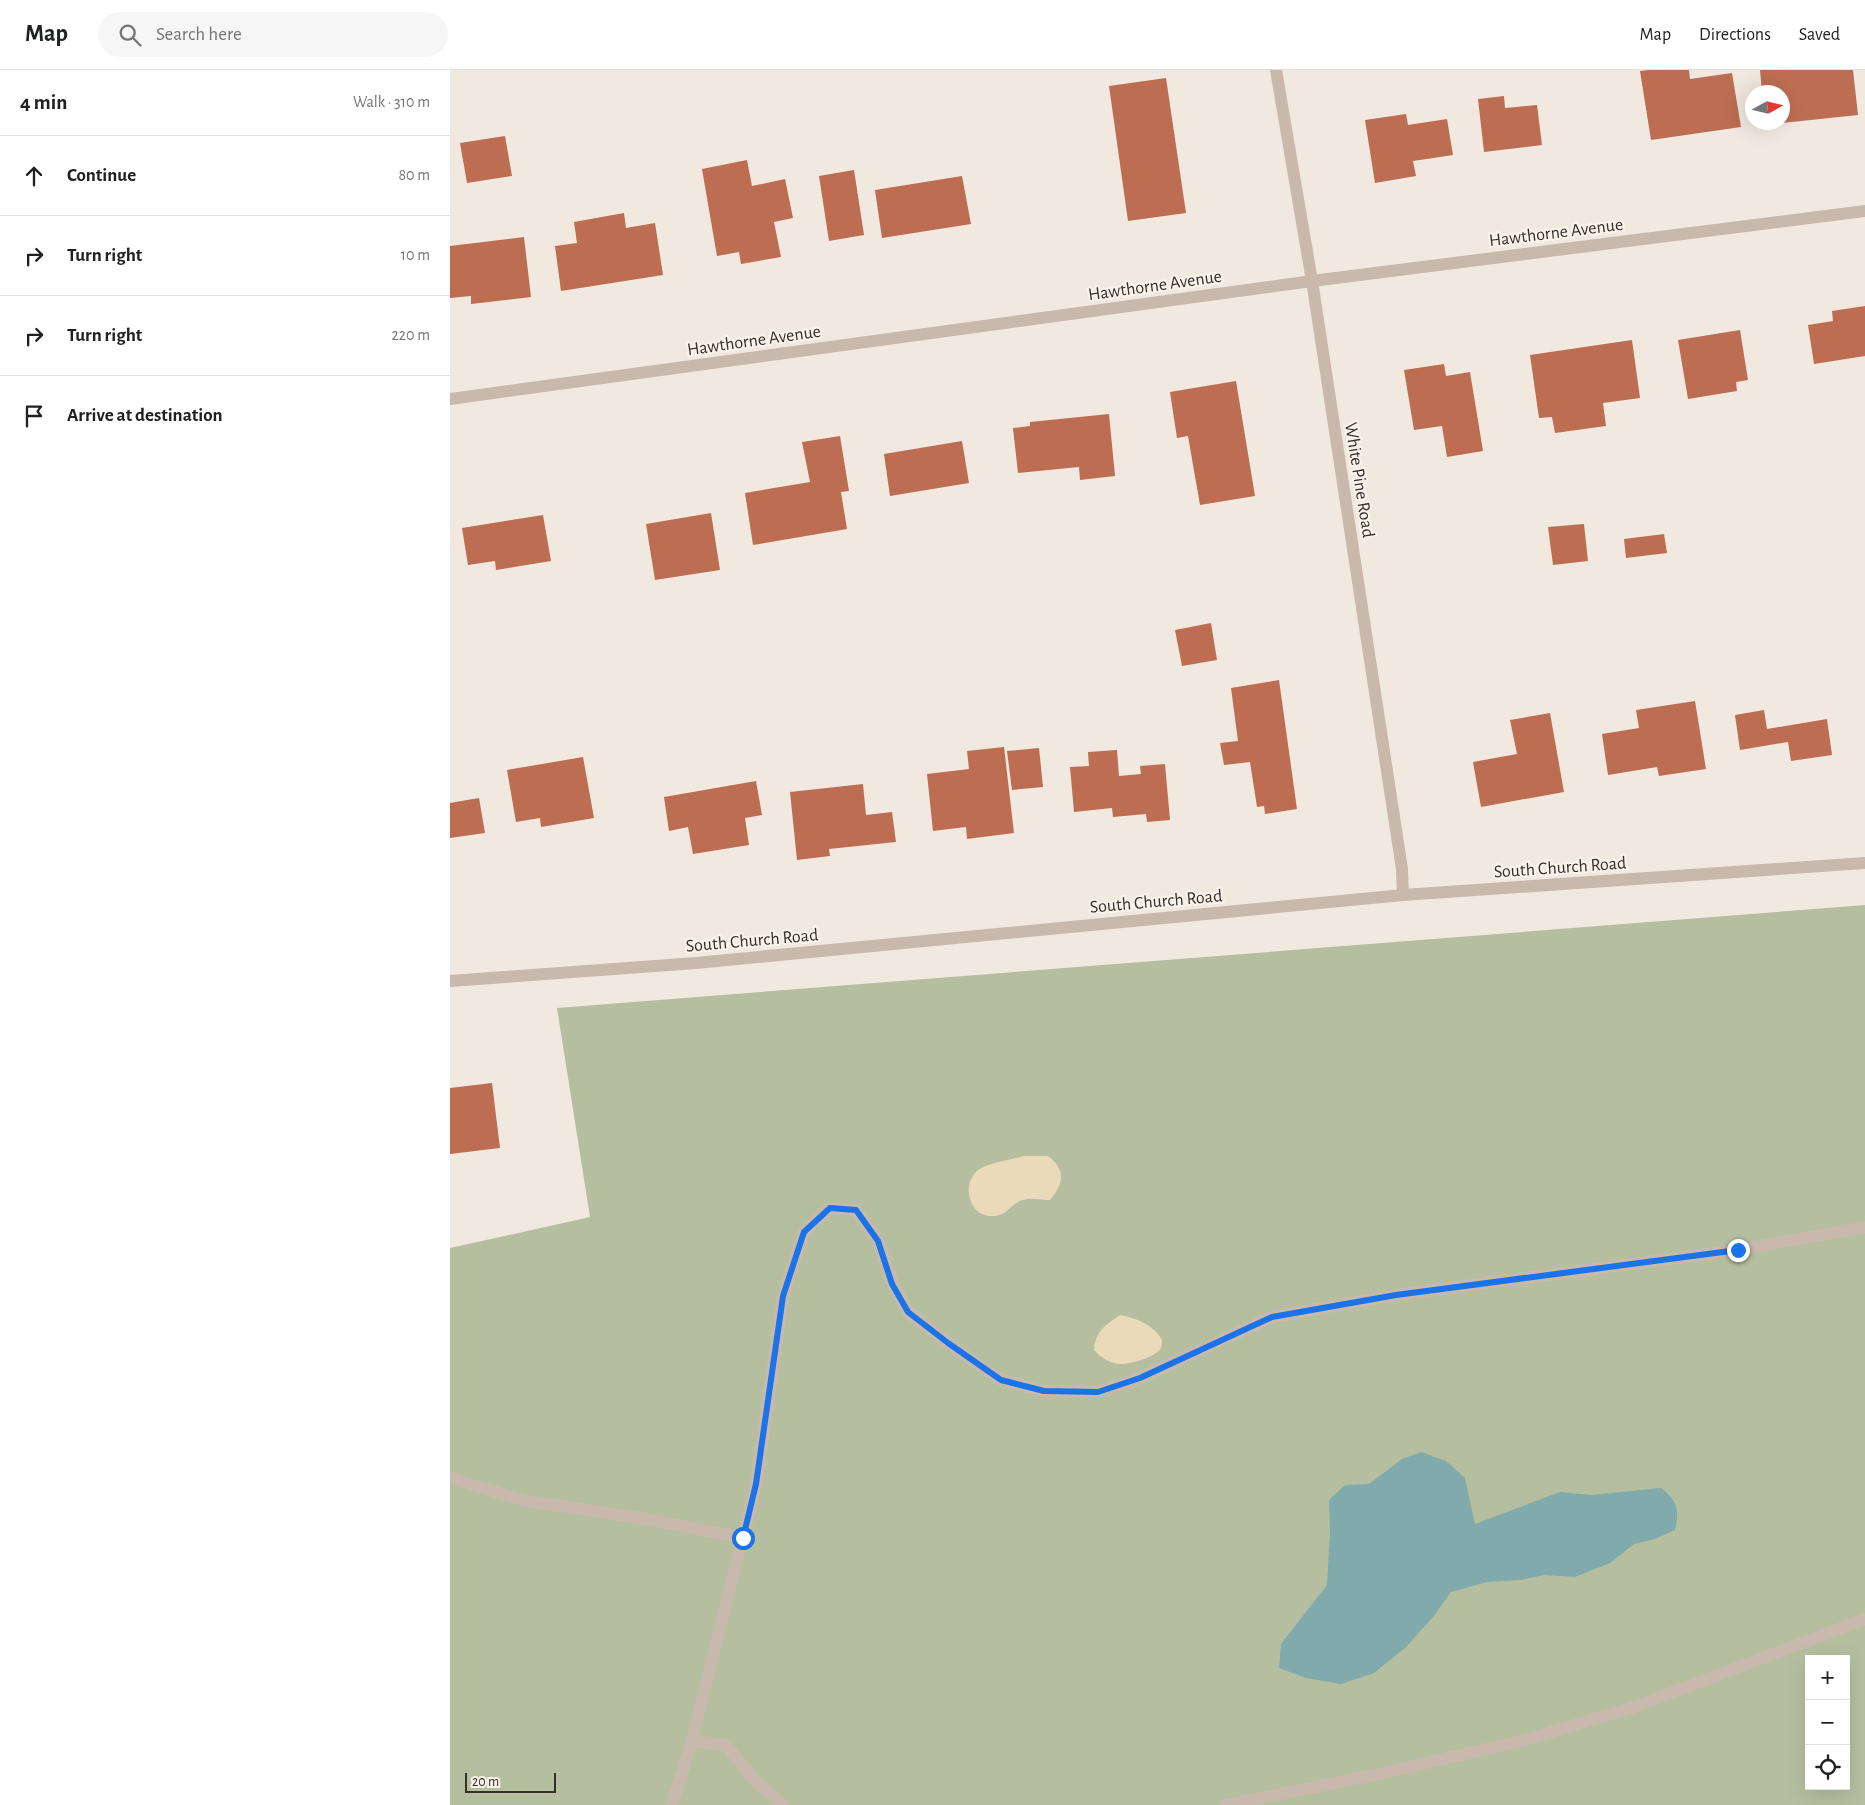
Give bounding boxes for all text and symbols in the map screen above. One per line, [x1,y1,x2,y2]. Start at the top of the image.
search box [98,12,448,57]
icon: search [116,21,144,49]
text: Map [25,22,68,46]
text: Search here [156,25,242,44]
text: Map [1640,26,1671,44]
text: Directions [1699,26,1771,44]
text: Saved [1799,26,1840,44]
north arrow [1745,85,1790,130]
text: 4 min [20,92,67,113]
text: Walk · 310 m [353,94,430,110]
icon: ahead [20,162,48,190]
text: Continue [67,166,136,185]
text: 80 m [399,167,430,183]
street label: Hawthorne Avenue [1488,216,1624,250]
icon: right [20,242,48,270]
text: Turn right [67,246,142,265]
text: 10 m [401,247,430,263]
street label: Hawthorne Avenue [1087,268,1223,304]
icon: right [20,322,48,350]
street label: Hawthorne Avenue [686,323,822,359]
text: Turn right [67,326,142,345]
text: 220 m [392,327,430,343]
icon: arrive [20,402,48,430]
text: Arrive at destination [67,406,223,425]
street label: White Pine Road [1341,421,1377,539]
street label: South Church Road [1493,854,1627,882]
street label: South Church Road [1089,887,1223,917]
street label: South Church Road [685,926,819,956]
route end [1727,1239,1750,1262]
route start [732,1527,755,1550]
map controls [1805,1655,1850,1790]
button: + [1805,1655,1850,1700]
button: − [1805,1700,1850,1745]
button: locate [1805,1745,1850,1790]
scale bar [465,1770,556,1793]
text: 20 m [472,1775,499,1789]

